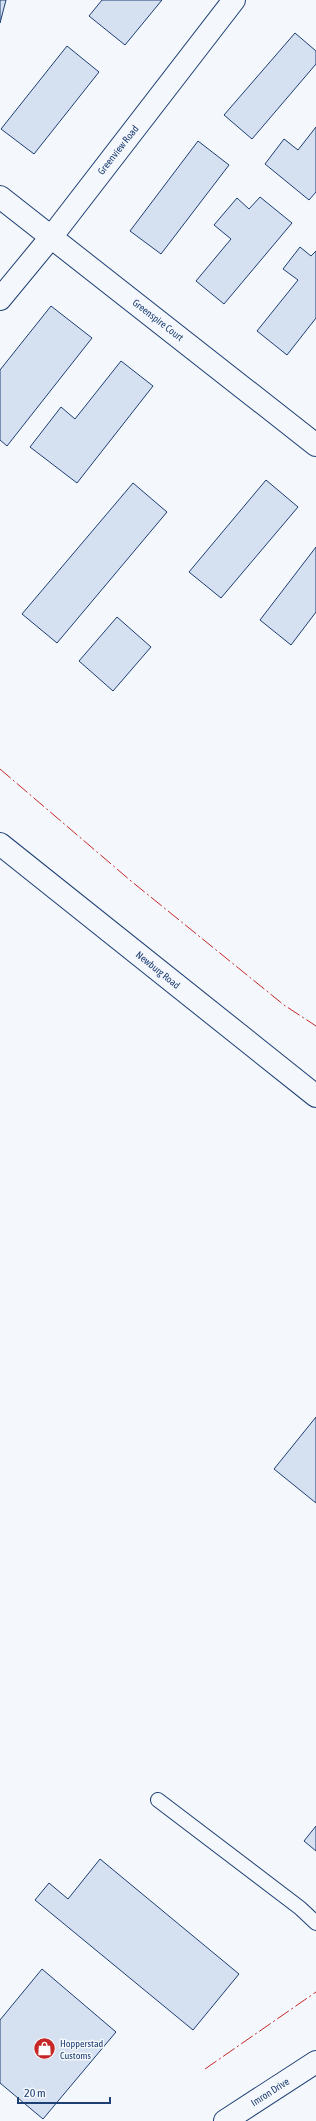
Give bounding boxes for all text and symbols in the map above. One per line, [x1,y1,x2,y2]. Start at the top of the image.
street label: Greenview Road [95,123,141,177]
street label: Greenspire Court [130,297,186,343]
street label: Newburg Road [134,949,182,991]
shop icon: Hopperstad Customs [32,2036,58,2062]
place label: Hopperstad Customs [60,2038,104,2061]
street label: Imron Drive [249,2075,291,2108]
scale bar [18,2079,110,2105]
text: 20 m [24,2086,46,2100]

